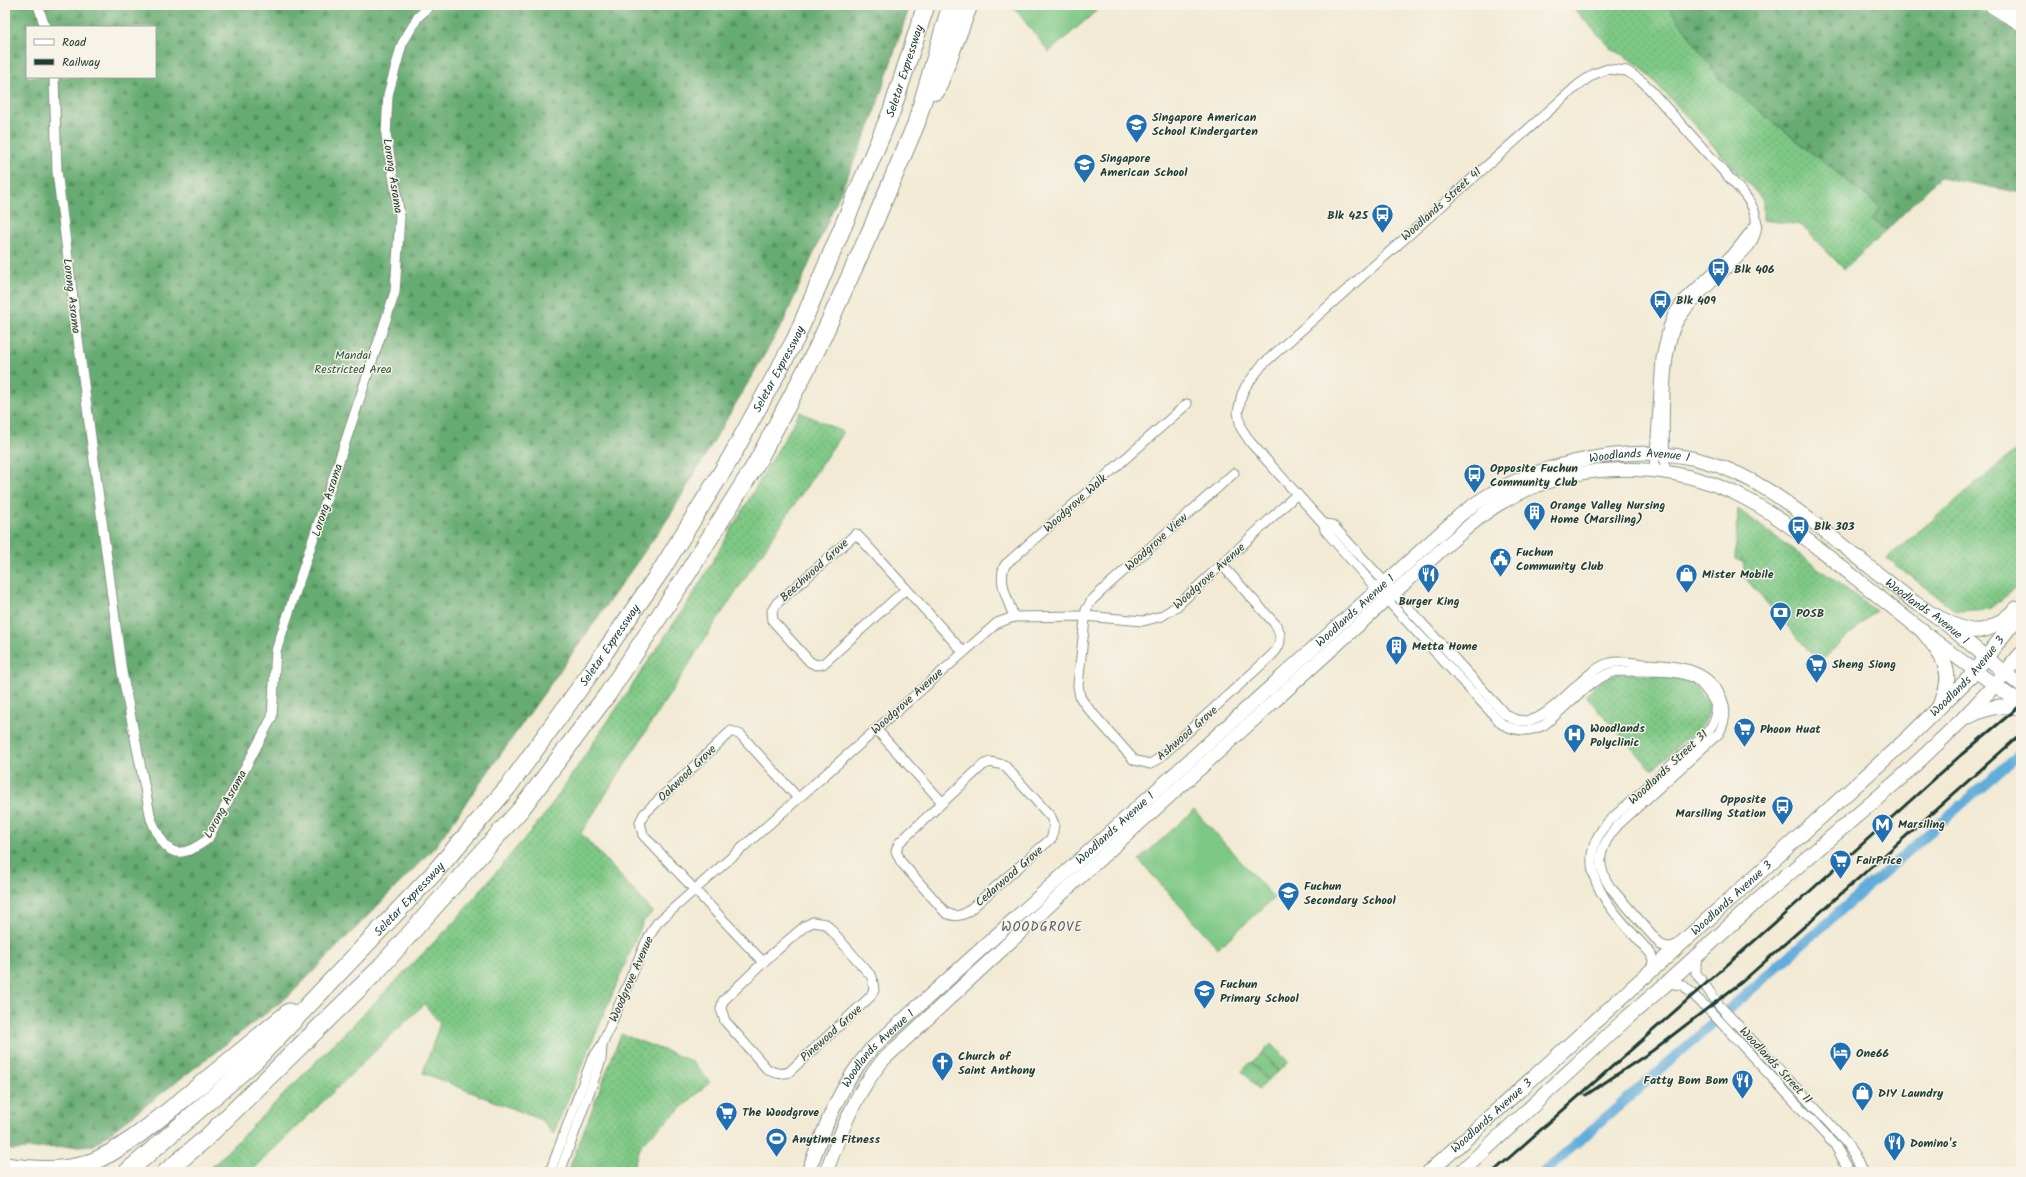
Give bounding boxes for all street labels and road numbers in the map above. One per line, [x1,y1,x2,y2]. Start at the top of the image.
street label: Seletar Expressway [881,22,929,120]
street label: Lorong Asrama [377,137,408,215]
street label: Woodlands Street 41 [1397,163,1486,246]
street label: Lorong Asrama [57,257,86,335]
street label: Seletar Expressway [748,323,810,416]
street label: Woodlands Avenue 1 [1588,444,1692,468]
street label: Lorong Asrama [307,461,348,539]
street label: Woodgrove Walk [1039,469,1112,537]
street label: Woodgrove View [1120,508,1193,576]
street label: Beechwood Grove [776,534,854,607]
street label: Woodgrove Avenue [1169,538,1250,614]
street label: Woodlands Avenue 1 [1311,570,1399,652]
street label: Woodlands Avenue 1 [1881,574,1973,650]
street label: Seletar Expressway [575,600,645,690]
street label: Woodlands Avenue 3 [1926,632,2010,722]
street label: Woodgrove Avenue [867,663,948,739]
street label: Ashwood Grove [1152,701,1223,765]
street label: Woodlands Street 31 [1624,725,1713,809]
street label: Oakwood Grove [654,740,722,806]
street label: Lorong Asrama [199,766,252,842]
street label: Woodlands Avenue 1 [1071,787,1159,869]
street label: Cedarwood Grove [971,841,1048,911]
street label: Woodlands Avenue 3 [1687,856,1777,940]
street label: Seletar Expressway [369,858,450,941]
street label: Woodgrove Avenue [604,933,659,1025]
street label: Pinewood Grove [796,1000,867,1067]
street label: Woodlands Avenue 1 [837,1005,919,1091]
street label: Woodlands Street 11 [1735,1022,1817,1109]
street label: Woodlands Avenue 3 [1447,1074,1537,1158]

